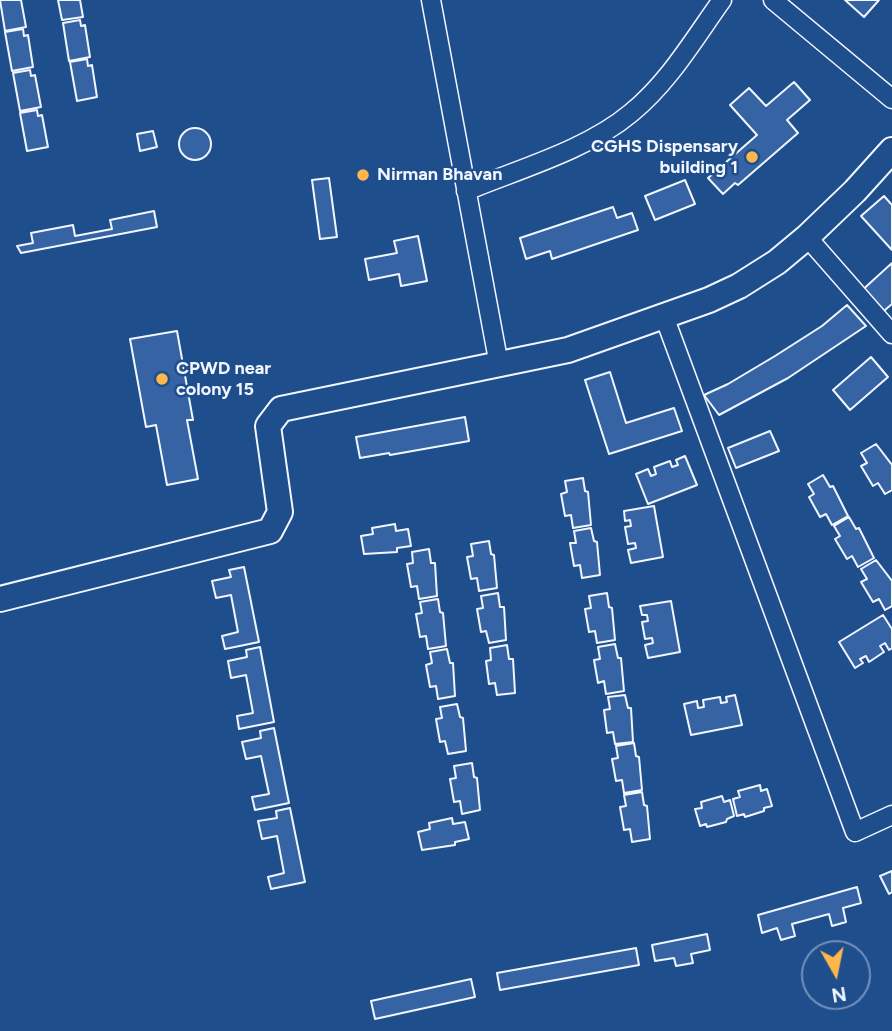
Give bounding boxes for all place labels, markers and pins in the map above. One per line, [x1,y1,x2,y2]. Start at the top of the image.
place label: CGHS Dispensary building 1 [591,136,738,178]
marker: CGHS Dispensary building 1 [744,149,760,165]
place label: Nirman Bhavan [377,164,502,186]
marker: Nirman Bhavan [355,167,371,183]
place label: CPWD near colony 15 [176,358,271,400]
marker: CPWD near colony 15 [154,371,170,387]

